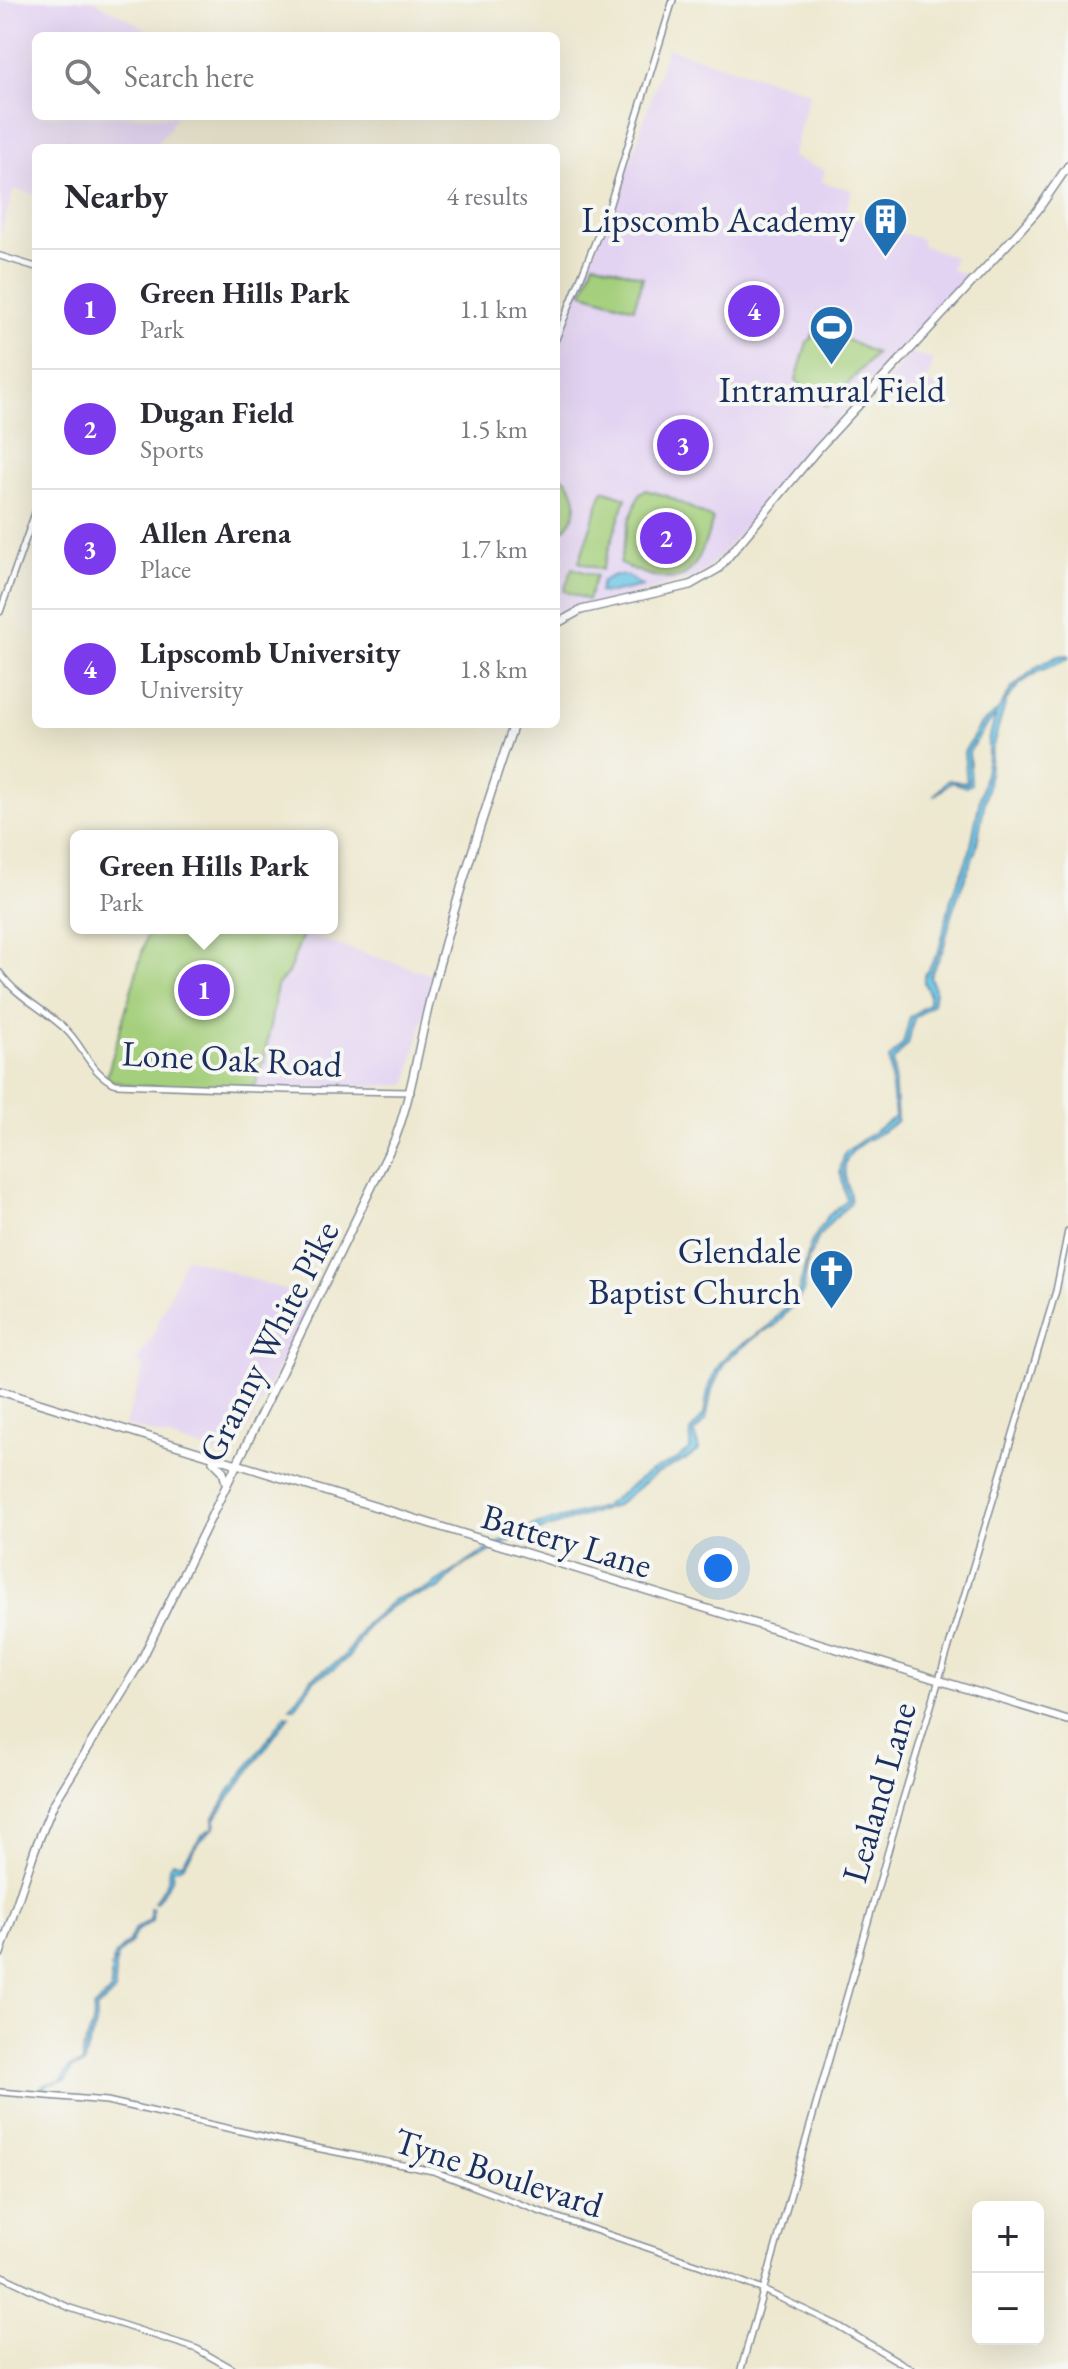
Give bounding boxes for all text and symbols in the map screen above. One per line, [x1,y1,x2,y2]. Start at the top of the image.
search box [32,32,560,120]
icon: search [60,54,104,98]
text: Search here [124,57,254,96]
text: Nearby [64,174,168,218]
text: 4 results [447,179,528,213]
building icon: Lipscomb Academy [862,195,910,258]
place label: Lipscomb Academy [581,196,855,243]
text: Green Hills Park [140,273,350,312]
pin: 4 [728,281,780,341]
text: 1 [83,292,97,326]
text: 1.1 km [459,292,528,326]
sports icon: Intramural Field [808,303,856,366]
text: Park [140,312,184,346]
place label: Intramural Field [719,366,946,413]
text: Dugan Field [140,393,294,432]
text: 2 [83,412,97,446]
text: 1.5 km [459,412,528,446]
pin: 3 [657,415,709,475]
text: Sports [140,432,204,466]
pin: 2 [640,508,692,568]
text: Allen Arena [140,513,291,552]
text: 3 [83,532,97,566]
text: 1.7 km [459,532,528,566]
text: Place [140,552,191,586]
text: Lipscomb University [140,633,400,672]
text: 4 [83,652,97,686]
text: 1.8 km [459,652,528,686]
text: University [140,672,243,706]
popup [70,830,338,934]
text: Green Hills Park [99,846,309,885]
text: Park [99,885,144,919]
pin: 1 [178,960,230,1020]
street label: Lone Oak Road [121,1029,344,1088]
street label: Granny White Pike [187,1213,349,1470]
place label: Glendale Baptist Church [588,1227,801,1315]
church icon: Glendale Baptist Church [808,1247,856,1310]
street label: Battery Lane [476,1492,658,1589]
your location [698,1548,738,1588]
street label: Lealand Lane [830,1697,927,1888]
street label: Tyne Boulevard [388,2117,610,2229]
map controls [972,2201,1044,2345]
button: + [972,2201,1044,2273]
button: − [972,2273,1044,2345]

